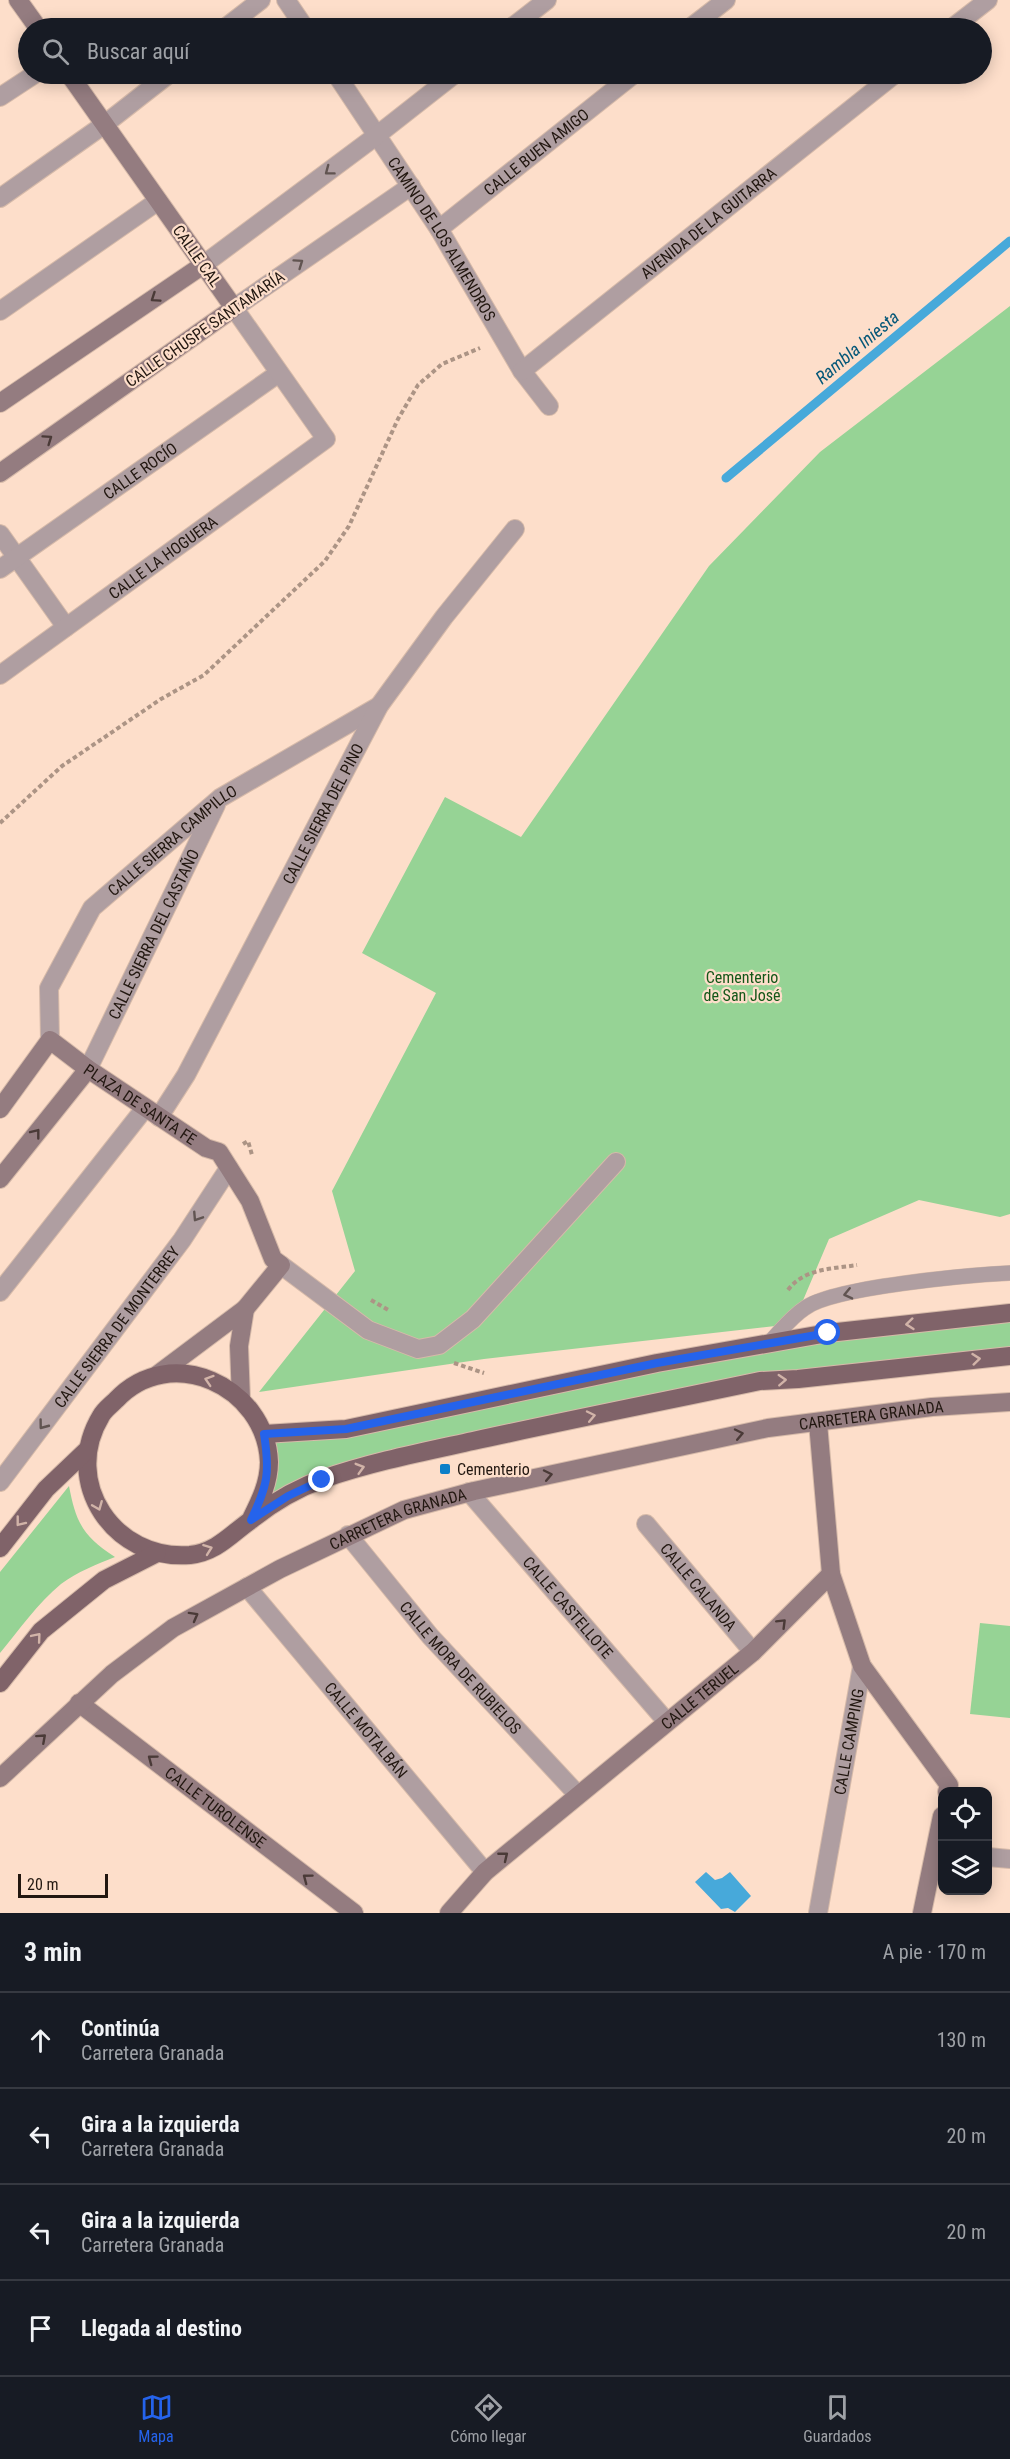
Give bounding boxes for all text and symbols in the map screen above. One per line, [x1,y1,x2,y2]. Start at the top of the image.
search box [18,18,992,84]
icon: search [39,35,72,68]
text: Buscar aquí [87,39,190,64]
street label: CALLE BUEN AMIGO [480,104,592,199]
street label: CAMINO DE LOS ALMENDROS [384,153,500,324]
street label: AVENIDA DE LA GUITARRA [637,163,780,283]
one-way arrow [325,164,336,175]
street label: CALLE CAL [169,221,225,291]
one-way arrow [293,259,304,270]
street label: CALLE CHUSPE SANTAMARÍA [122,267,288,391]
one-way arrow [151,291,162,302]
water label: Rambla Iniesta [811,306,903,388]
one-way arrow [41,435,52,446]
street label: CALLE ROCÍO [99,438,181,503]
street label: CALLE LA HOGUERA [105,511,221,603]
street label: CALLE SIERRA DEL PINO [278,740,367,887]
street label: CALLE SIERRA CAMPILLO [104,781,240,900]
street label: CALLE SIERRA DEL CASTAÑO [104,846,203,1022]
park label: Cementerio de San José [703,968,781,1005]
street label: PLAZA DE SANTA FE [80,1060,200,1149]
one-way arrow [29,1129,40,1140]
one-way arrow [193,1211,204,1222]
street label: CALLE SIERRA DE MONTERREY [50,1242,184,1411]
one-way arrow [843,1286,853,1299]
one-way arrow [906,1317,915,1330]
route start [814,1319,840,1345]
one-way arrow [972,1354,981,1366]
one-way arrow [778,1373,787,1386]
one-way arrow [204,1375,215,1387]
street label: CARRETERA GRANADA [798,1397,944,1433]
one-way arrow [586,1410,596,1423]
one-way arrow [40,1418,51,1429]
one-way arrow [733,1428,743,1441]
place label: Cementerio [457,1460,530,1479]
marker: Cementerio [438,1462,452,1476]
one-way arrow [354,1463,365,1475]
route end [308,1466,334,1492]
one-way arrow [543,1469,553,1482]
street label: CARRETERA GRANADA [326,1484,468,1554]
one-way arrow [91,1499,103,1510]
one-way arrow [17,1516,28,1527]
street label: CALLE CALANDA [656,1539,741,1635]
one-way arrow [202,1543,213,1556]
street label: CALLE CASTELLOTE [519,1552,617,1662]
street label: CALLE MORA DE RUBIELOS [396,1597,526,1738]
one-way arrow [188,1612,198,1623]
one-way arrow [775,1619,786,1629]
one-way arrow [29,1633,40,1644]
street label: CALLE TERUEL [657,1659,742,1733]
street label: CALLE MOTALBÁN [321,1678,412,1782]
street label: CALLE CAMPING [830,1687,867,1796]
one-way arrow [35,1734,46,1745]
one-way arrow [148,1756,159,1767]
street label: CALLE TUROLENSE [161,1763,270,1852]
map controls [938,1787,992,1895]
button: locate [938,1787,992,1841]
button: layers [938,1841,992,1895]
one-way arrow [497,1852,508,1863]
scale bar [18,1871,108,1898]
one-way arrow [303,1874,314,1885]
text: 20 m [27,1875,59,1894]
text: 3 min [24,1937,82,1967]
text: A pie · 170 m [883,1940,986,1964]
text: Continúa [81,2016,160,2041]
icon: ahead [24,2024,57,2057]
text: 130 m [937,2028,986,2052]
text: Carretera Granada [81,2041,224,2065]
text: Gira a la izquierda [81,2112,240,2137]
icon: left [24,2120,57,2153]
text: 20 m [947,2124,986,2148]
text: Carretera Granada [81,2137,224,2161]
text: Gira a la izquierda [81,2208,240,2233]
icon: left [24,2216,57,2249]
text: 20 m [947,2220,986,2244]
text: Carretera Granada [81,2233,224,2257]
icon: arrive [24,2312,57,2345]
text: Llegada al destino [81,2316,242,2341]
tab: Mapa [138,2391,174,2446]
tab: Cómo llegar [450,2391,526,2446]
tab: Guardados [803,2391,872,2446]

